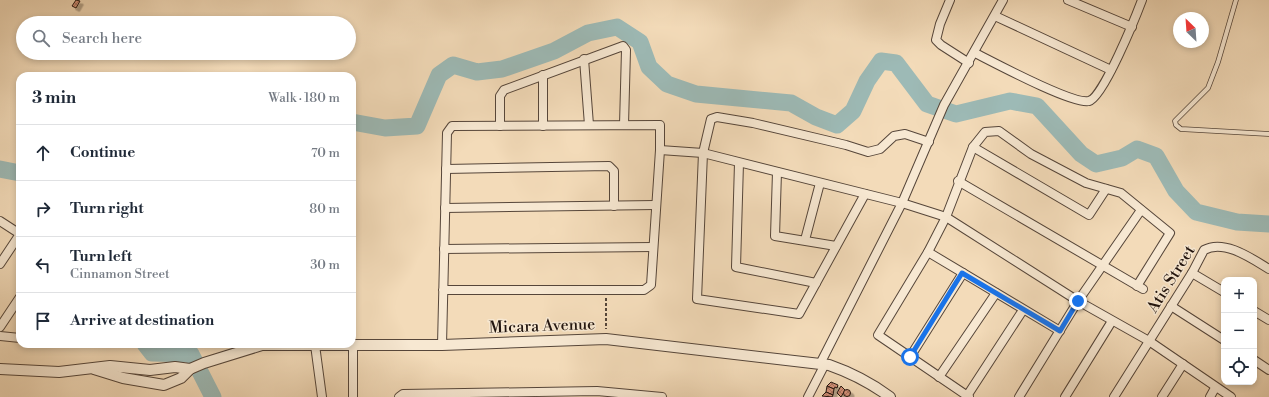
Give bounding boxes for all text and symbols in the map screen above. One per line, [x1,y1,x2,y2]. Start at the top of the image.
north arrow [1173,12,1209,48]
search box [16,16,356,60]
icon: search [30,27,52,49]
text: Search here [62,29,142,48]
text: 3 min [32,87,76,109]
text: Walk · 180 m [268,90,340,106]
icon: ahead [32,142,54,164]
text: Continue [70,143,135,162]
text: 70 m [311,145,340,161]
icon: right [32,198,54,220]
text: Turn right [70,199,144,218]
text: 80 m [309,201,340,217]
street label: Atis Street [1142,241,1200,317]
text: Turn left [70,247,132,266]
icon: left [32,254,54,276]
text: 30 m [310,257,340,273]
text: Cinnamon Street [70,266,170,282]
map controls [1221,277,1257,385]
button: + [1221,277,1257,313]
route end [1069,292,1087,310]
icon: arrive [32,310,54,332]
text: Arrive at destination [70,311,214,330]
button: − [1221,313,1257,349]
street label: Micara Avenue [488,314,596,338]
route start [901,348,919,366]
button: locate [1221,349,1257,385]

